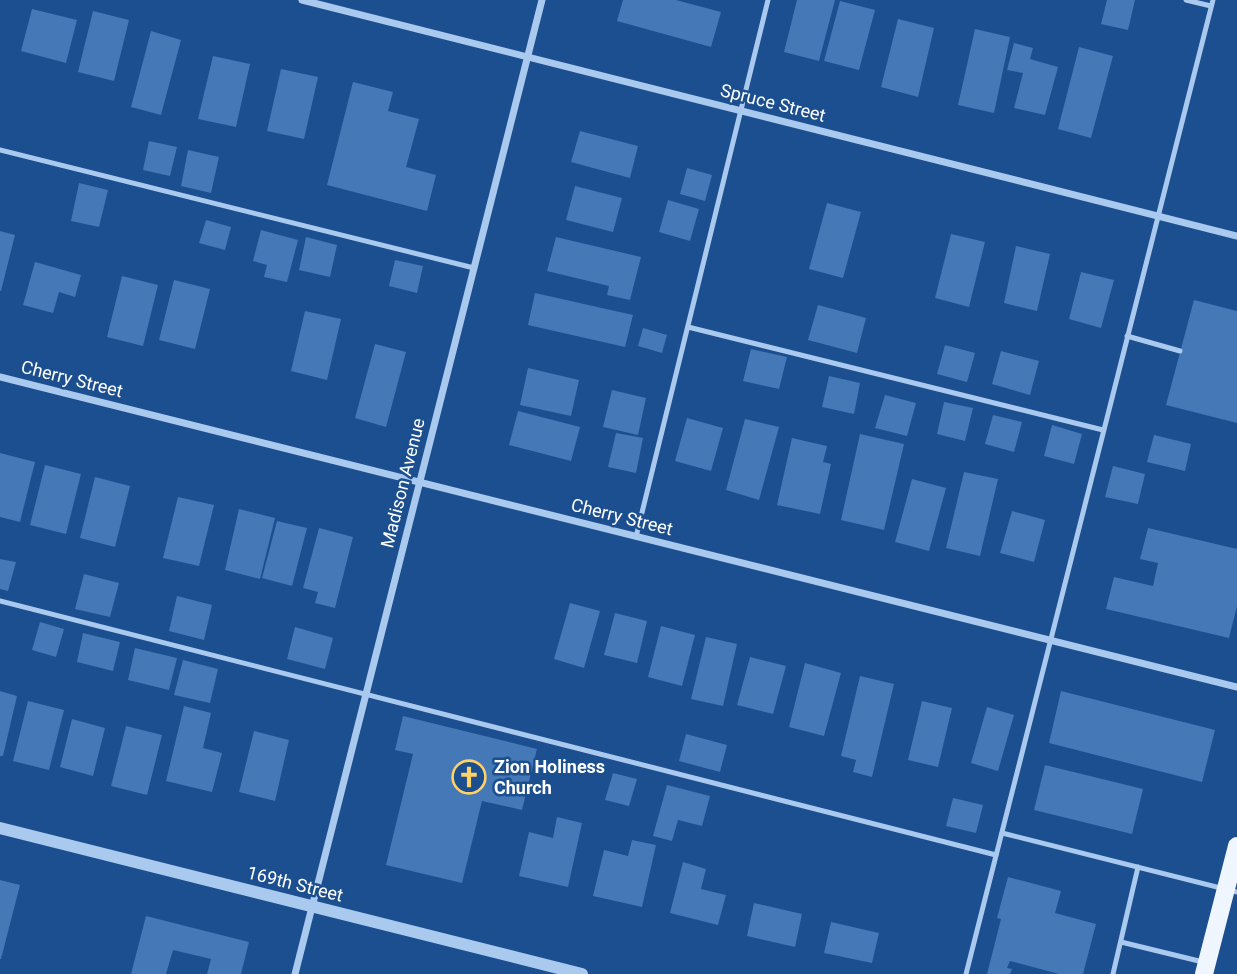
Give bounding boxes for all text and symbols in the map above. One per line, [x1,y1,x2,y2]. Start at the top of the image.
street label: Spruce Street [718,79,828,126]
street label: Cherry Street [19,356,125,401]
street label: Madison Avenue [376,416,429,550]
street label: Cherry Street [569,494,675,539]
place label: Zion Holiness Church [494,756,605,798]
church icon: Zion Holiness Church [450,758,488,796]
street label: 169th Street [245,861,345,906]

